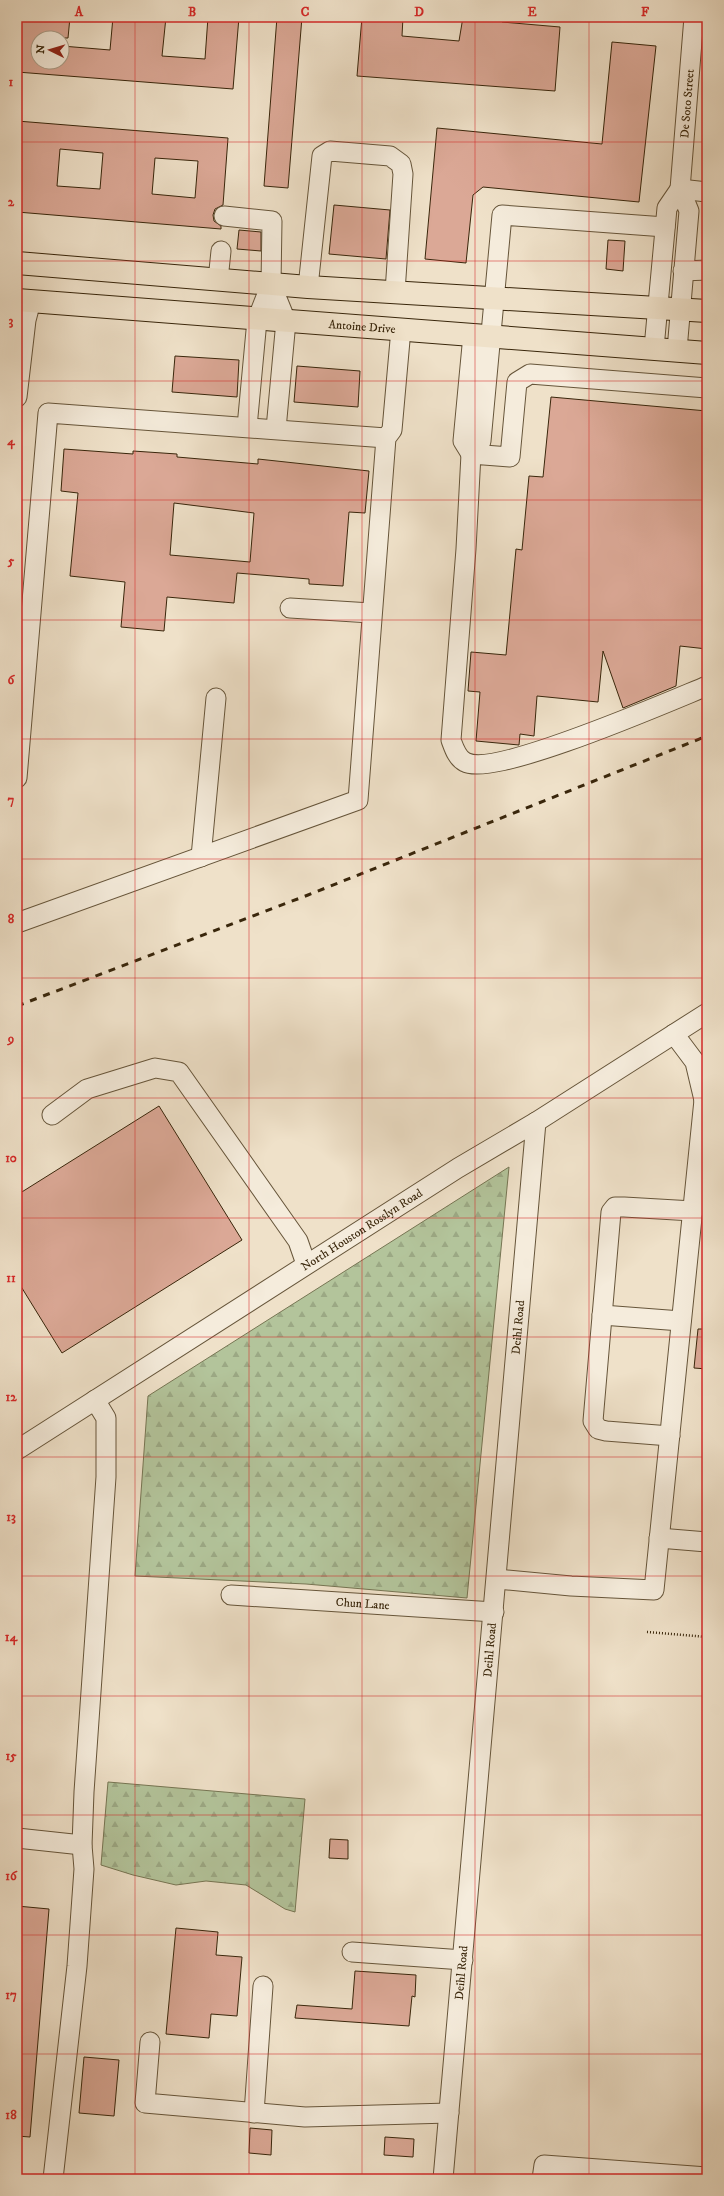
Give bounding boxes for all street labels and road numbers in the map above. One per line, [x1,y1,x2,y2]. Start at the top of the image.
street label: De Soto Street [677,68,697,139]
street label: Antoine Drive [328,316,396,337]
street label: North Houston Rosslyn Road [298,1185,425,1274]
street label: Deihl Road [508,1300,528,1355]
street label: Chun Lane [335,1594,390,1613]
street label: Deihl Road [480,1622,499,1678]
street label: Deihl Road [451,1945,471,2001]

